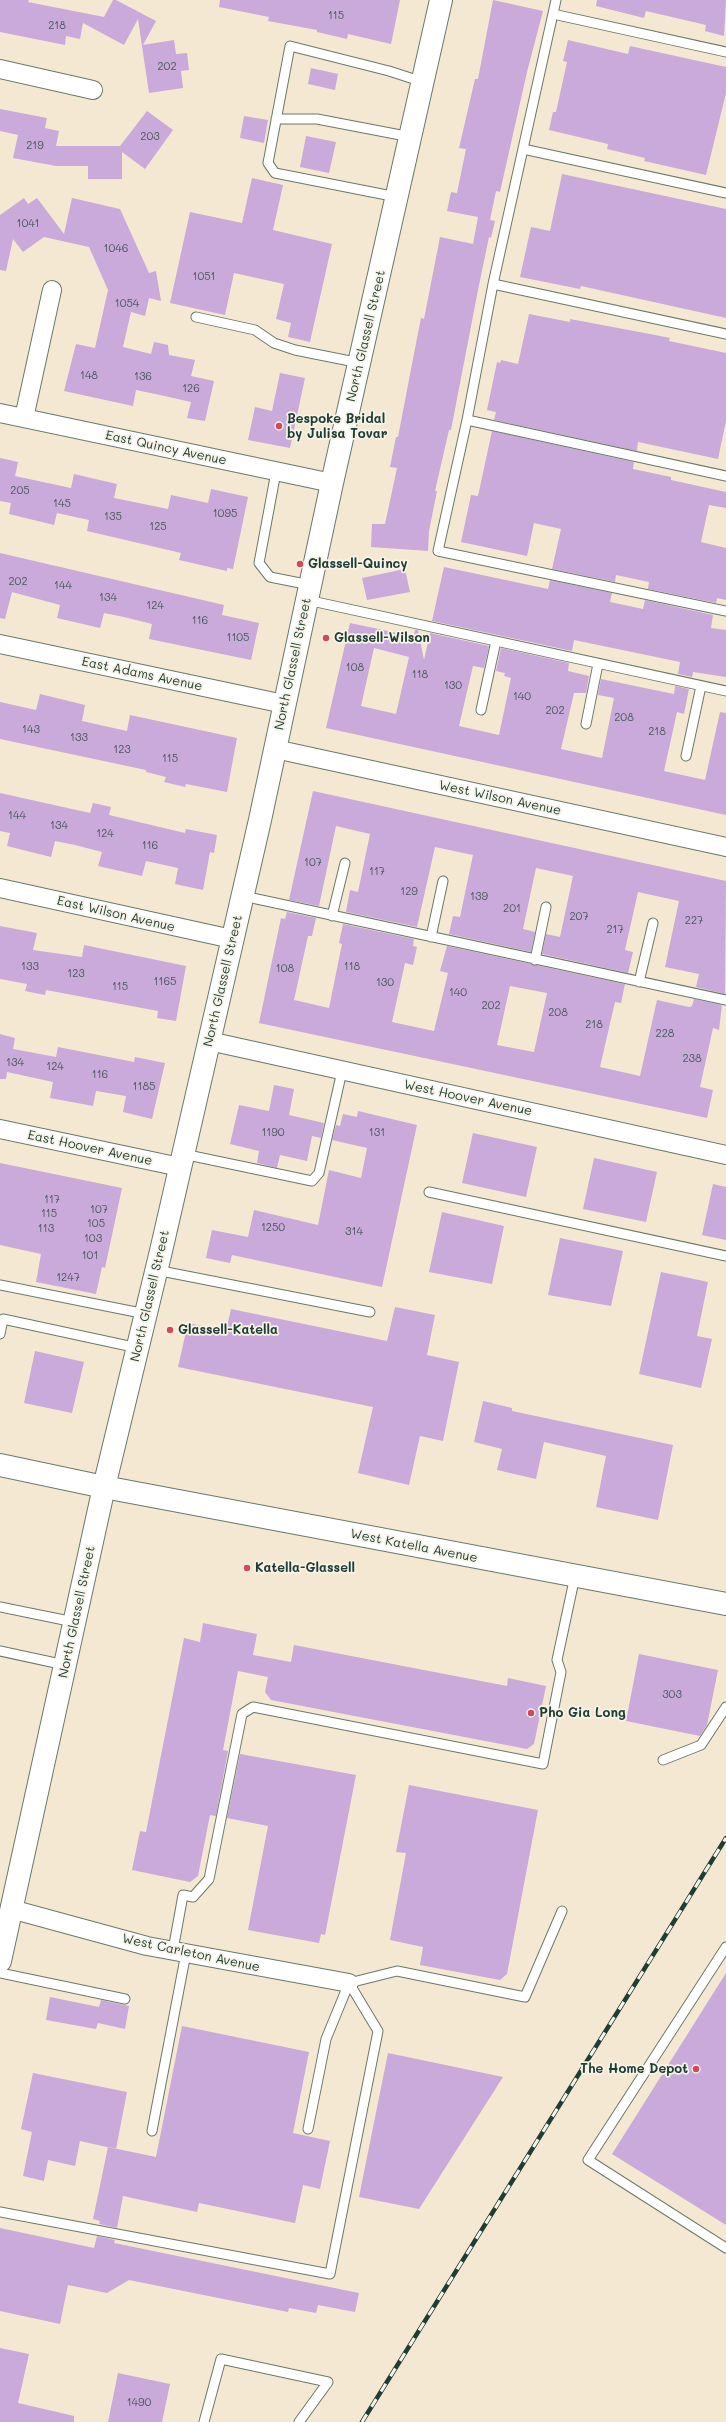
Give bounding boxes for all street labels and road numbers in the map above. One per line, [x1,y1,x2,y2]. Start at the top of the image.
street label: North Glassell Street [343,269,389,403]
street label: East Quincy Avenue [104,428,228,468]
street label: North Glassell Street [271,596,315,732]
street label: East Adams Avenue [80,654,204,694]
street label: West Wilson Avenue [437,777,563,819]
street label: East Wilson Avenue [55,893,177,935]
street label: North Glassell Street [200,914,246,1048]
street label: West Hoover Avenue [402,1077,534,1119]
street label: East Hoover Avenue [26,1127,154,1169]
street label: North Glassell Street [127,1229,173,1363]
street label: West Katella Avenue [349,1526,479,1566]
street label: North Glassell Street [55,1544,99,1680]
street label: West Carleton Avenue [121,1931,261,1975]

